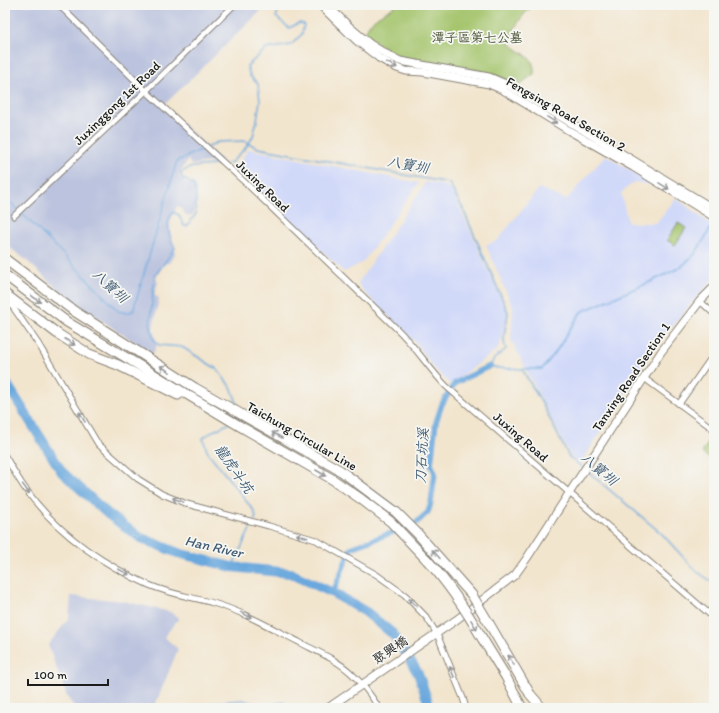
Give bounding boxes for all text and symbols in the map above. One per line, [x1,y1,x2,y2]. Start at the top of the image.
park label: 潭子區第七公墓 [431,30,523,45]
street label: Juxinggong 1st Road [71,58,163,148]
one-way arrow [386,62,398,70]
street label: Fengsing Road Section 2 [504,74,628,154]
one-way arrow [547,116,558,125]
water label: 八寶圳 [386,153,432,177]
street label: Juxing Road [233,157,293,215]
one-way arrow [659,182,670,191]
water label: 八寶圳 [89,266,133,308]
one-way arrow [31,295,42,303]
street label: Tanxing Road Section 1 [589,320,673,434]
one-way arrow [64,338,75,346]
one-way arrow [159,365,171,373]
street label: Taichung Circular Line [244,398,360,474]
street label: Juxing Road [490,409,552,465]
one-way arrow [78,412,86,423]
water label: 刀石坑溪 [412,427,432,484]
one-way arrow [271,431,283,439]
water label: 龍虎斗坑 [211,441,258,498]
water label: 八寶圳 [577,449,622,490]
one-way arrow [314,469,326,477]
one-way arrow [22,483,30,494]
one-way arrow [172,496,184,504]
water label: Han River [183,532,246,562]
one-way arrow [296,532,309,539]
one-way arrow [432,549,441,559]
one-way arrow [118,569,130,576]
one-way arrow [408,598,418,608]
one-way arrow [240,612,252,619]
one-way arrow [471,619,479,631]
street label: 聚興橋 [370,633,410,667]
one-way arrow [506,654,514,666]
scale bar [28,661,108,687]
one-way arrow [447,666,455,678]
text: 100 m [34,668,67,682]

